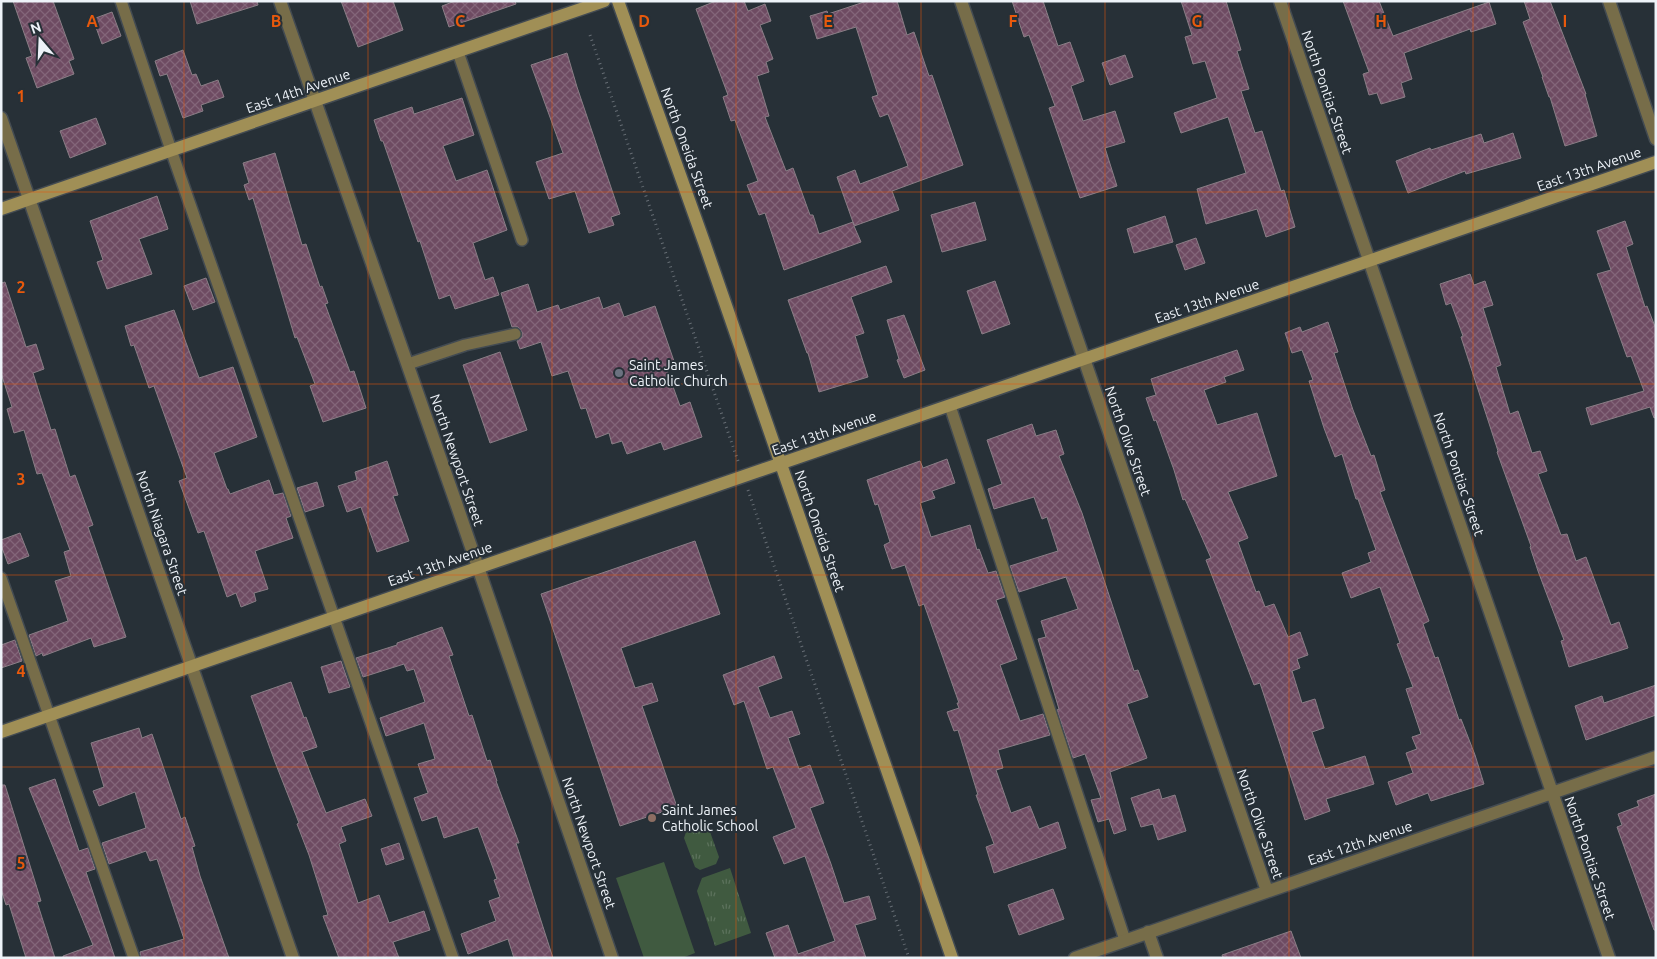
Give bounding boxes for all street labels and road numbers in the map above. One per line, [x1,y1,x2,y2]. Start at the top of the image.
street label: North Pontiac Street [1298,28,1356,156]
street label: East 14th Avenue [244,66,352,116]
street label: North Oneida Street [658,85,717,211]
street label: East 13th Avenue [1535,144,1643,194]
street label: East 13th Avenue [1153,276,1261,326]
street label: North Olive Street [1102,384,1154,498]
street label: North Newport Street [427,392,487,528]
street label: East 13th Avenue [770,408,878,458]
street label: North Pontiac Street [1430,410,1488,538]
street label: North Oneida Street [792,468,849,595]
street label: North Niagara Street [133,469,191,598]
street label: East 13th Avenue [386,539,494,589]
street label: North Olive Street [1234,767,1286,881]
street label: North Newport Street [559,775,619,911]
street label: North Pontiac Street [1561,794,1619,922]
street label: East 12th Avenue [1306,818,1414,868]

